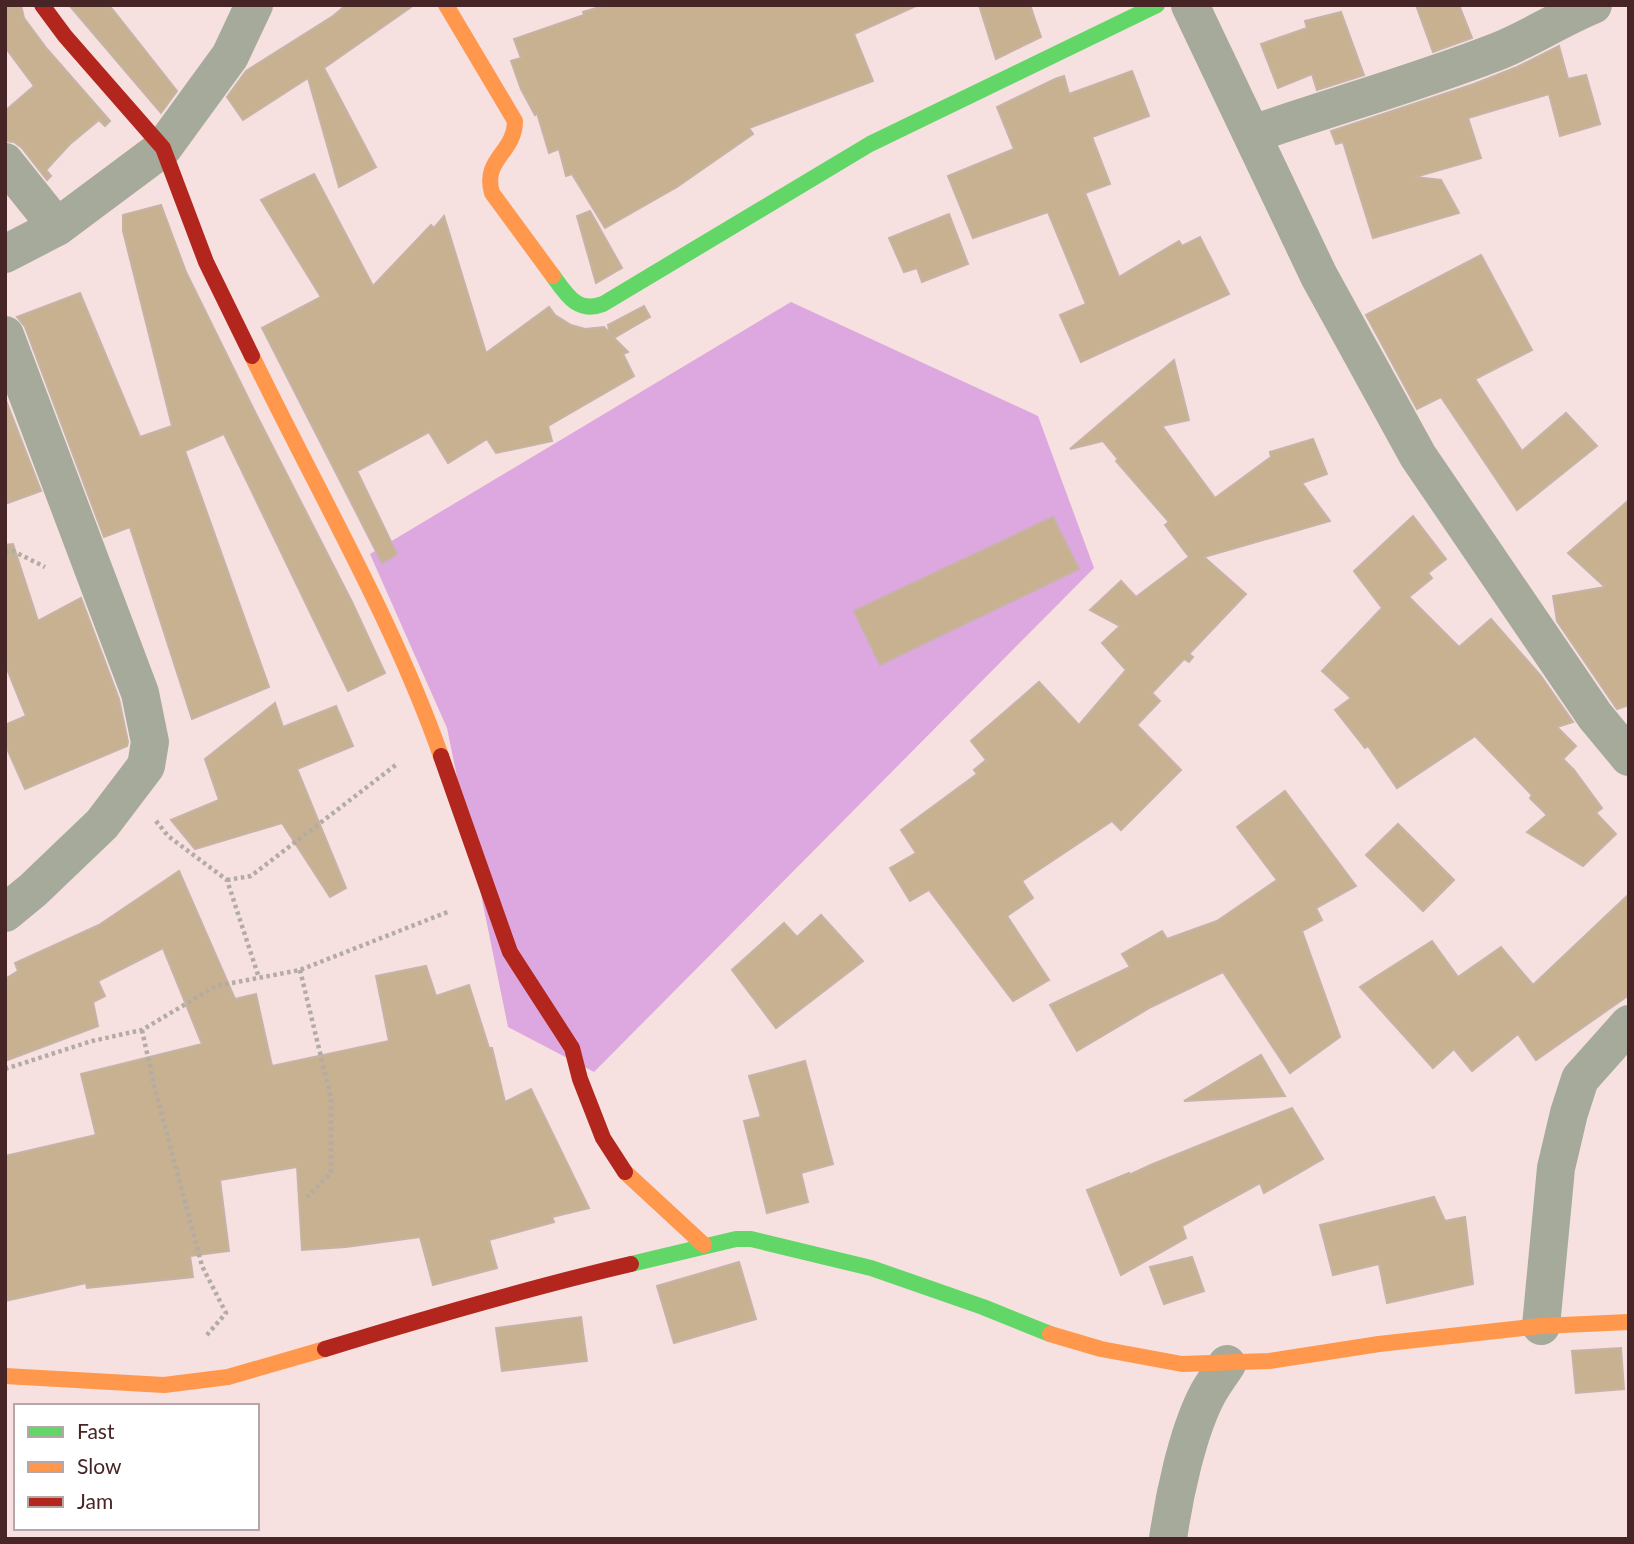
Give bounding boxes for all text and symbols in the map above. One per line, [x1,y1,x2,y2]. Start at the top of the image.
legend [14,1404,259,1530]
text: Fast [77,1418,115,1443]
text: Slow [77,1453,122,1478]
text: Jam [77,1488,113,1513]

